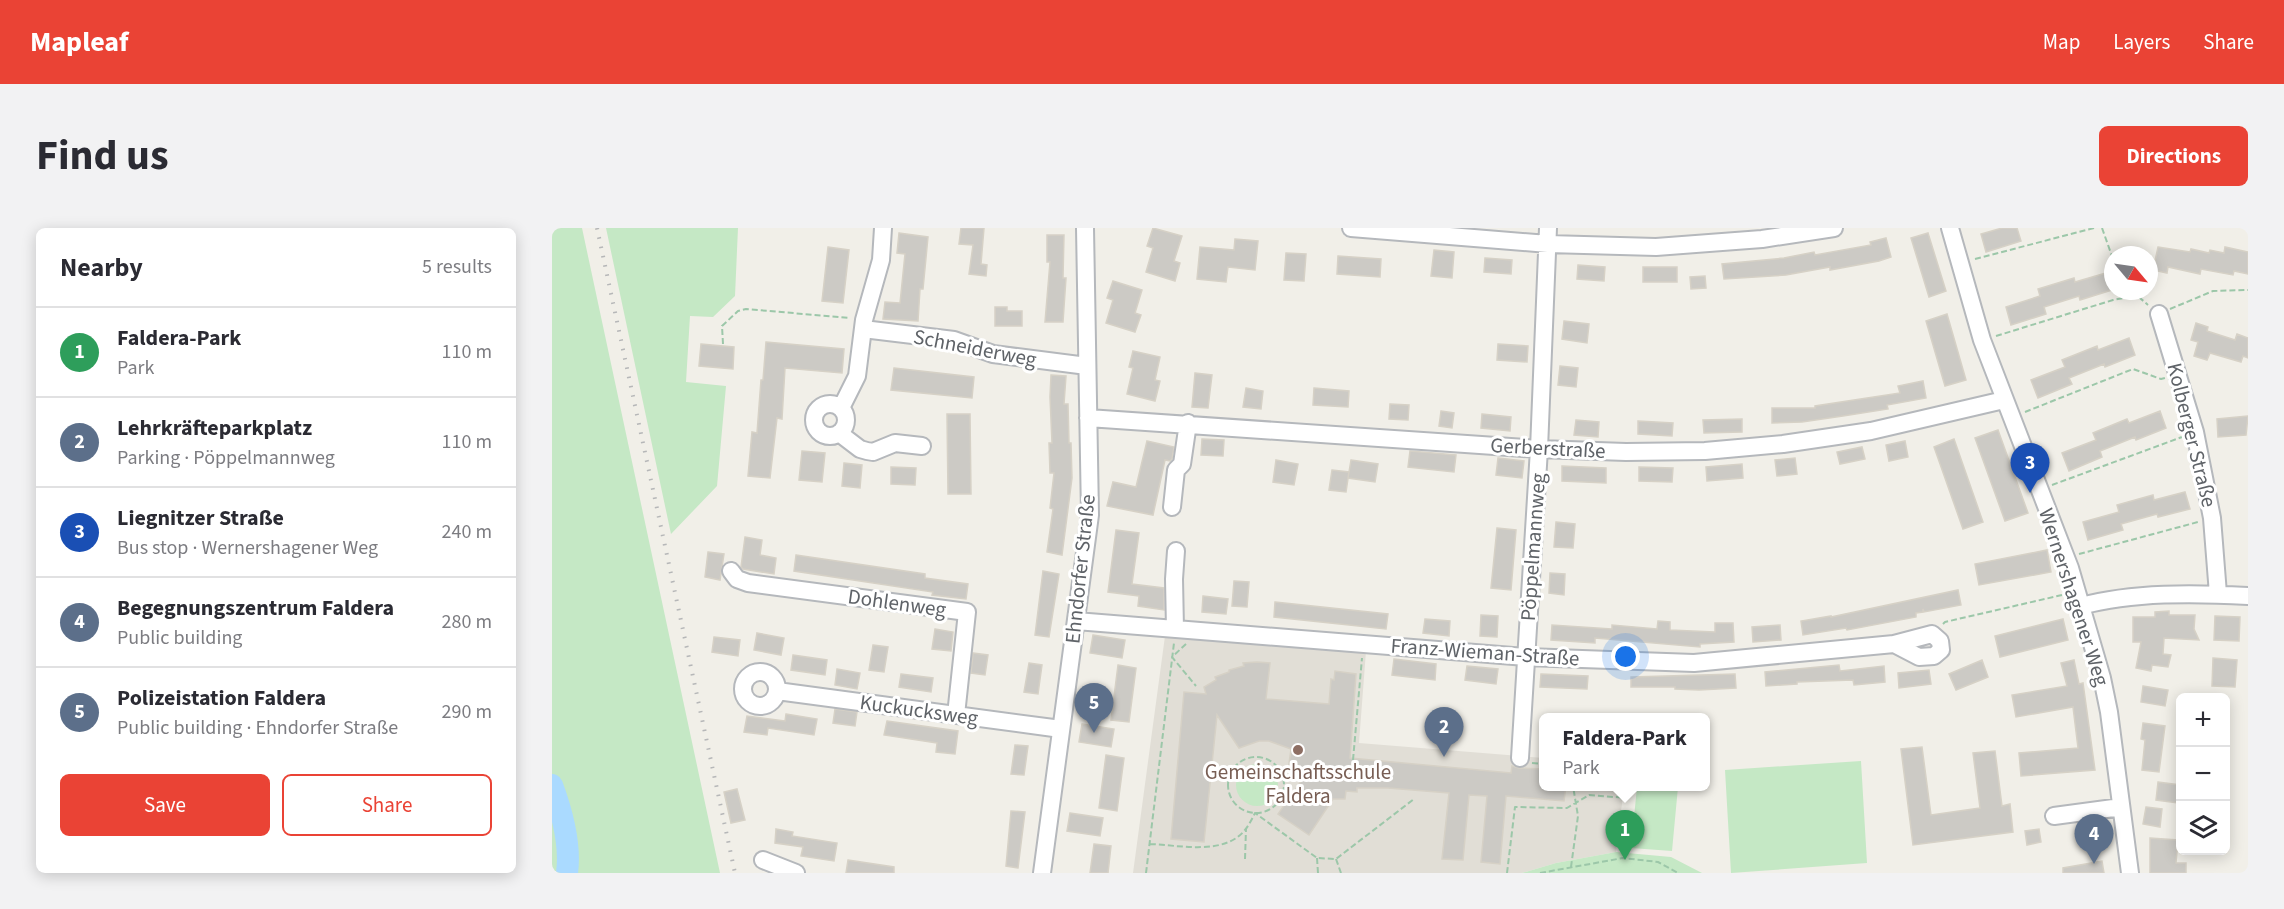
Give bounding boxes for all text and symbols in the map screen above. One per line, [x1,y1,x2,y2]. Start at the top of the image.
text: Mapleaf [30,22,129,62]
text: Map [2043,27,2080,57]
text: Layers [2113,27,2170,57]
text: Share [2203,27,2254,57]
text: Find us [36,126,169,186]
button: Directions [2099,126,2248,186]
north arrow [2104,246,2158,300]
text: Nearby [60,249,143,286]
text: 5 results [422,253,492,281]
street label: Schneiderweg [911,321,1040,375]
text: Faldera-Park [117,322,241,354]
text: 1 [74,338,85,366]
text: 110 m [442,338,492,366]
text: Park [117,354,154,382]
street label: Kolberger Straße [2160,360,2224,510]
text: Lehrkräfteparkplatz [117,412,312,444]
text: 2 [74,428,85,456]
text: 110 m [442,428,492,456]
street label: Gerberstraße [1490,430,1606,466]
text: Parking · Pöppelmannweg [117,444,335,472]
pin: 3 [2010,444,2050,493]
street label: Pöppelmannweg [1513,471,1553,622]
street label: Ehndorfer Straße [1057,493,1103,645]
text: Liegnitzer Straße [117,502,284,534]
street label: Wernershagener Weg [2031,504,2117,690]
text: 3 [74,518,85,546]
text: 240 m [442,518,492,546]
text: Bus stop · Wernershagener Weg [117,534,378,562]
street label: Dohlenweg [846,581,948,625]
text: Begegnungszentrum Faldera [117,592,394,624]
text: 4 [74,608,85,636]
text: 280 m [442,608,492,636]
text: Public building [117,624,242,652]
street label: Franz-Wieman-Straße [1390,630,1580,674]
your location [1611,642,1640,671]
text: Polizeistation Faldera [117,682,326,714]
pin: 5 [1074,684,1114,733]
street label: Kuckucksweg [858,687,980,733]
map controls [2176,693,2230,855]
button: + [2176,693,2230,747]
text: 5 [74,698,85,726]
text: 290 m [442,698,492,726]
pin: 2 [1424,708,1464,757]
popup [1539,713,1710,791]
text: Public building · Ehndorfer Straße [117,714,398,742]
text: Faldera-Park [1562,722,1687,754]
marker: Gemeinschaftsschule Faldera [1291,743,1305,757]
button: − [2176,747,2230,801]
text: Park [1562,754,1600,782]
place label: Gemeinschaftsschule Faldera [1205,757,1391,811]
button: Save [60,774,270,836]
button: Share [282,774,492,836]
button: layers [2176,801,2230,855]
pin: 1 [1606,810,1644,860]
pin: 4 [2074,814,2114,864]

